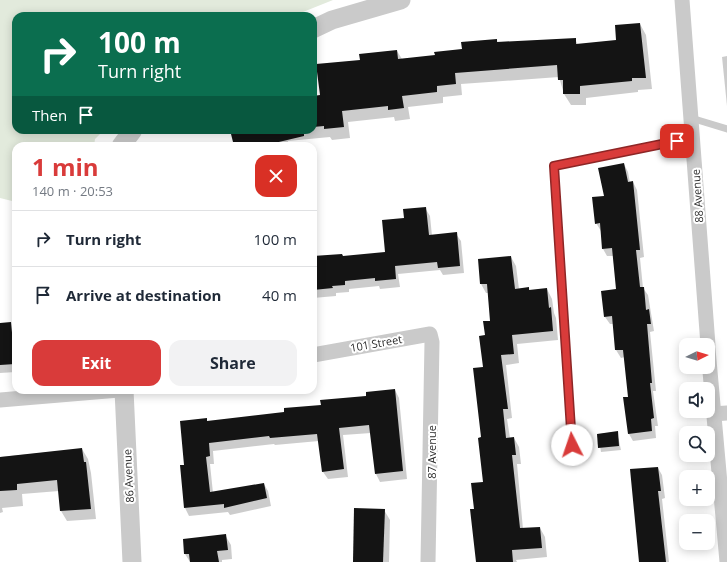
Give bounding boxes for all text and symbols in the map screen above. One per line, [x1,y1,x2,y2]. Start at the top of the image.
text: 100 m [98,23,181,61]
icon: right [32,28,84,80]
text: Turn right [98,59,181,83]
icon: arrive [75,104,97,126]
text: Then [32,105,67,125]
pin [660,124,694,158]
icon: arrive [666,130,688,152]
text: 1 min [32,150,99,183]
button: close [255,155,297,197]
street label: 88 Avenue [688,169,706,223]
text: 140 m · 20:53 [32,182,113,200]
icon: right [32,228,54,250]
text: Turn right [66,229,141,249]
text: 100 m [253,229,297,249]
icon: arrive [32,284,54,306]
text: Arrive at destination [66,285,221,305]
text: 40 m [262,285,297,305]
street label: 101 Street [349,331,403,355]
north arrow [679,338,715,374]
map controls [679,338,715,550]
button: Exit [32,340,161,386]
button: Share [169,340,297,386]
button: sound [679,382,715,418]
position arrow [551,424,593,466]
street label: 87 Avenue [424,425,439,479]
button: search [679,426,715,462]
street label: 86 Avenue [119,449,137,503]
button: + [679,470,715,506]
button: − [679,514,715,550]

